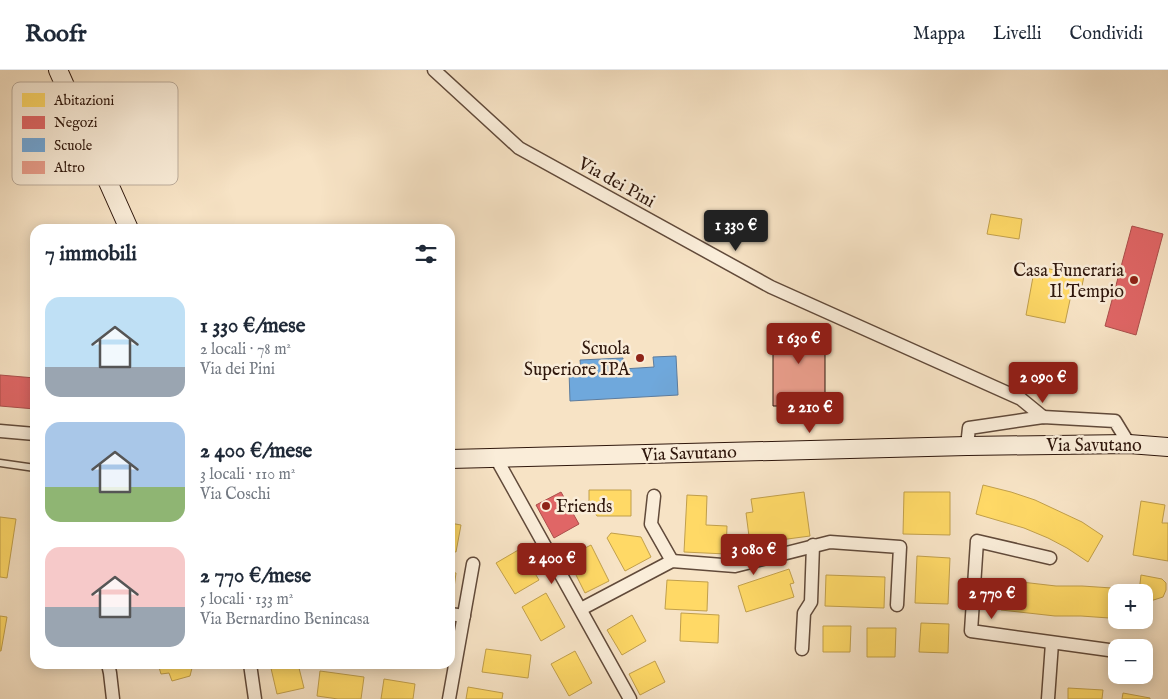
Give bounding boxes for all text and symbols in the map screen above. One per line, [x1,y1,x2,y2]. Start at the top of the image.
text: Roofr [25,19,86,50]
text: Mappa [913,23,965,46]
text: Livelli [993,23,1041,46]
text: Condividi [1069,23,1143,46]
legend [12,82,178,185]
text: Abitazioni [53,92,115,110]
text: Negozi [54,114,98,132]
text: Scuole [54,137,93,155]
street label: Via dei Pini [573,152,659,214]
text: Altro [53,159,85,177]
pin: 1 330 € [690,210,782,252]
text: 1 330 € [715,216,757,236]
icon: filters [412,240,440,268]
text: 7 immobili [45,241,137,268]
place label: Casa Funeraria Il Tempio [1013,260,1124,304]
marker: Casa Funeraria Il Tempio [1128,274,1140,286]
text: 1 330 €/mese [200,313,305,340]
icon: home [85,317,145,377]
pin: 1 630 € [753,322,845,365]
text: 1 630 € [778,329,820,349]
place label: Scuola Superiore IPA [524,338,631,382]
text: 2 locali · 78 m² [200,340,291,360]
marker: Scuola Superiore IPA [634,352,646,364]
text: Via dei Pini [200,360,275,380]
pin: 2 090 € [997,362,1089,404]
text: 2 090 € [1020,368,1066,388]
pin: 2 210 € [764,392,856,434]
text: 2 210 € [787,398,833,418]
street label: Via Savutano [1045,435,1142,458]
text: 2 400 €/mese [200,438,312,465]
street label: Via Savutano [640,441,738,468]
icon: home [85,442,145,502]
text: 3 locali · 110 m² [200,465,295,485]
text: Via Coschi [200,485,271,505]
place label: Friends [556,496,612,519]
marker: Friends [540,500,552,512]
pin: 3 080 € [708,534,800,576]
text: 3 080 € [732,540,776,560]
pin: 2 400 € [506,542,598,585]
text: 2 400 € [528,549,576,569]
text: 2 770 €/mese [200,563,311,590]
icon: home [85,567,145,627]
pin: 2 770 € [946,578,1038,620]
text: 2 770 € [969,584,1015,604]
map controls [1108,584,1153,684]
button: + [1108,584,1153,629]
text: 5 locali · 133 m² [200,590,293,610]
text: Via Bernardino Benincasa [200,610,369,630]
button: − [1108,639,1153,684]

